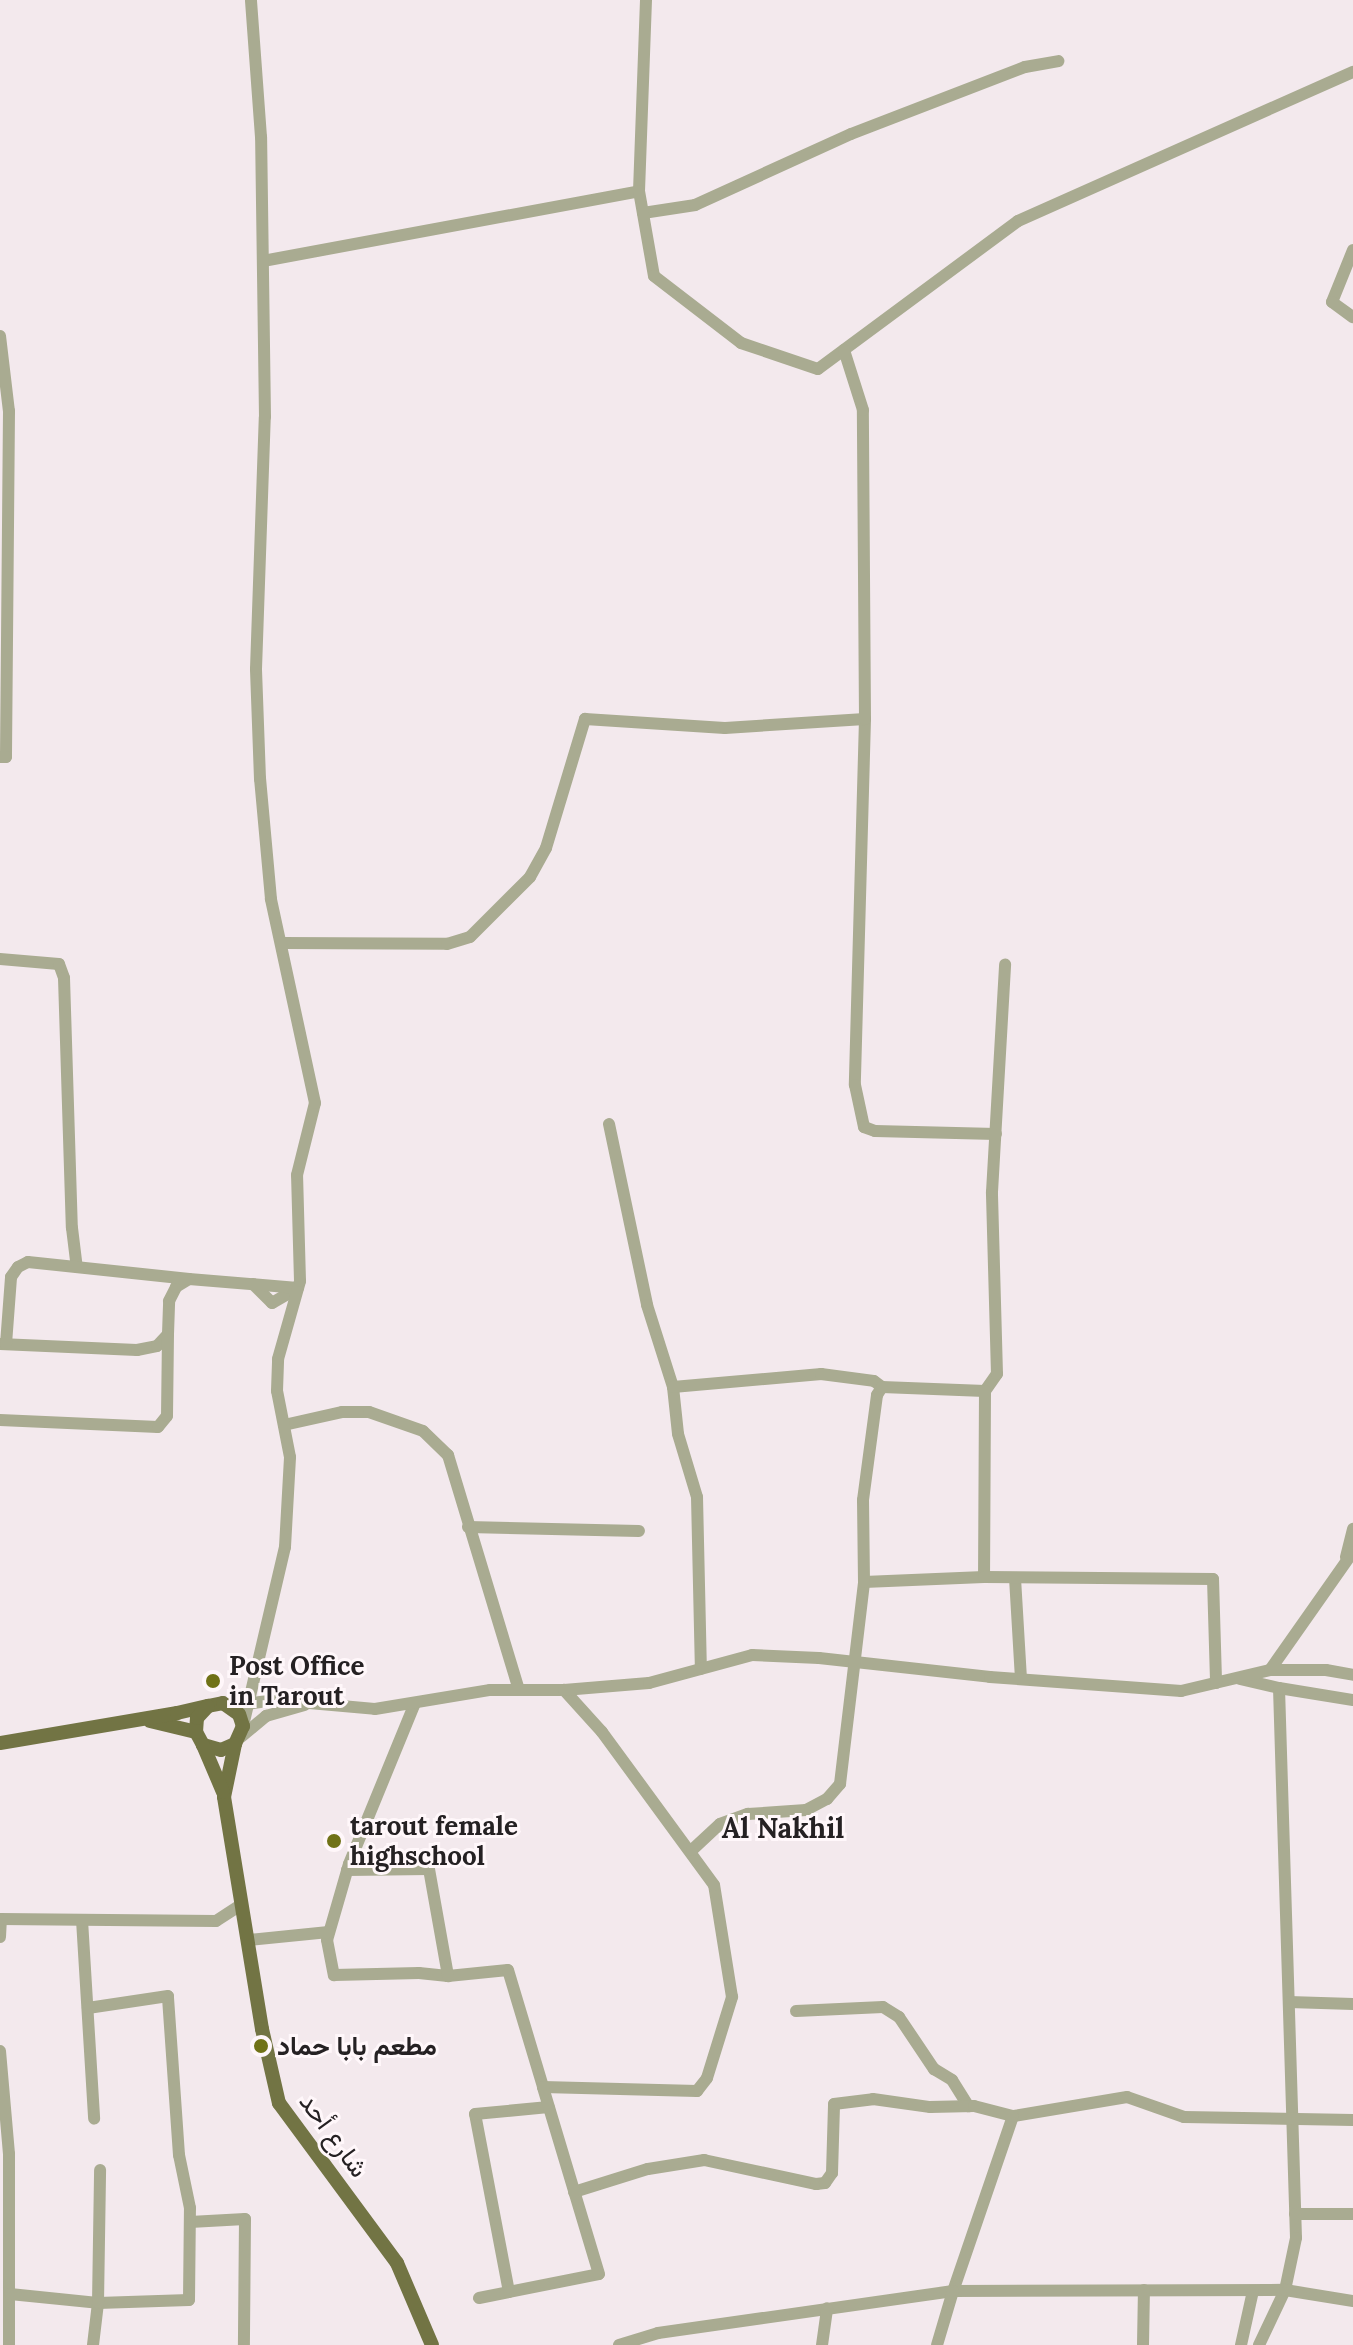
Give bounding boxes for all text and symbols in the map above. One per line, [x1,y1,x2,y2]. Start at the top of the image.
place label: Post Office in Tarout [229,1650,364,1712]
marker: Post Office in Tarout [204,1672,222,1690]
place label: tarout female highschool [350,1810,518,1872]
district label: Al Nakhil [722,1811,844,1845]
marker: tarout female highschool [325,1832,343,1850]
place label: مطعم بابا حماد [277,2030,437,2062]
marker: مطعم بابا حماد [252,2037,270,2055]
street label: شارع أحد [293,2087,375,2183]

